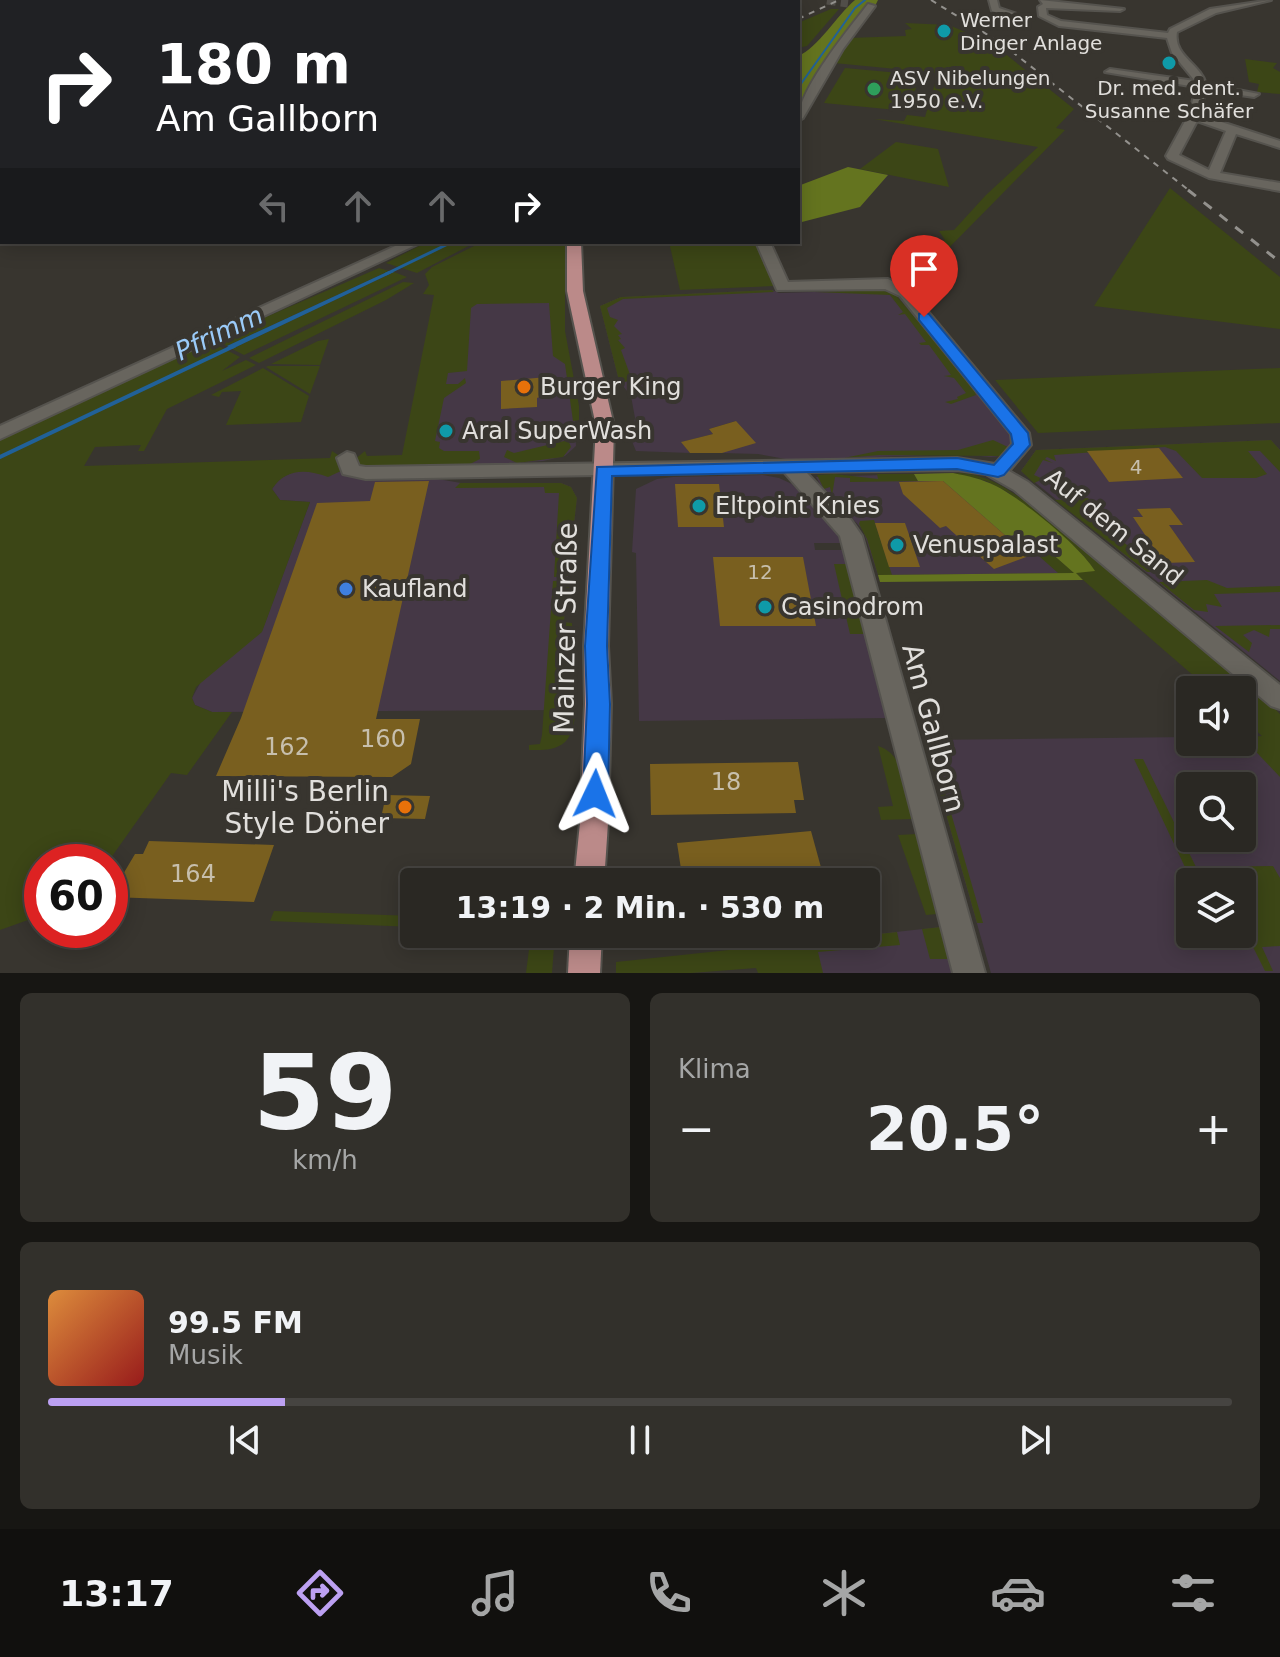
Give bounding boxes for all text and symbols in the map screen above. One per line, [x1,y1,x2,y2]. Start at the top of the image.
place label: Werner Dinger Anlage [960,8,1102,55]
marker: Werner Dinger Anlage [935,22,953,40]
text: 180 m [156,31,351,96]
icon: right [24,32,128,136]
marker: Dr. med. dent. Susanne Schäfer [1160,54,1178,72]
place label: ASV Nibelungen 1950 e.V. [890,66,1051,113]
place label: Dr. med. dent. Susanne Schäfer [1085,76,1254,123]
marker: ASV Nibelungen 1950 e.V. [865,80,883,98]
text: Am Gallborn [156,98,379,139]
icon: left [252,184,296,228]
icon: ahead [336,184,380,228]
icon: ahead [420,184,464,228]
icon: right [504,184,548,228]
pin [890,235,958,317]
icon: arrive [902,247,946,291]
water label: Pfrimm [170,300,268,366]
place label: Burger King [540,373,681,401]
marker: Burger King [515,378,533,396]
place label: Aral SuperWash [462,417,652,445]
marker: Aral SuperWash [437,422,455,440]
house number: 4 [1130,455,1142,479]
street label: Auf dem Sand [1039,463,1189,591]
place label: Eltpoint Knies [715,492,880,520]
marker: Eltpoint Knies [690,497,708,515]
street label: Mainzer Straße [547,522,584,734]
place label: Venuspalast [913,531,1058,559]
marker: Venuspalast [888,536,906,554]
house number: 12 [747,560,773,584]
place label: Kaufland [362,575,468,603]
marker: Kaufland [337,580,355,598]
place label: Casinodrom [781,593,924,621]
marker: Casinodrom [756,598,774,616]
street label: Am Gallborn [895,640,972,816]
map controls [1176,676,1256,948]
button: sound [1176,676,1256,756]
house number: 160 [360,725,406,753]
house number: 162 [264,733,310,761]
position arrow [553,752,637,836]
house number: 18 [711,768,741,796]
button: search [1176,772,1256,852]
place label: Milli's Berlin Style Döner [221,775,389,840]
marker: Milli's Berlin Style Döner [396,798,414,816]
speed limit sign: 60 [24,844,128,948]
house number: 164 [170,860,216,888]
button: layers [1176,868,1256,948]
text: 13:19 · 2 Min. · 530 m [456,890,824,925]
text: 59 [253,1032,397,1154]
text: Klima [678,1054,751,1084]
text: 20.5° [866,1094,1044,1164]
text: − [678,1103,715,1154]
text: + [1195,1103,1232,1154]
text: km/h [292,1145,358,1175]
text: 99.5 FM [168,1305,303,1340]
text: Musik [168,1340,243,1370]
icon: previous [223,1418,267,1462]
icon: pause [618,1418,662,1462]
icon: next [1013,1418,1057,1462]
icon: directions [292,1565,348,1621]
icon: music [467,1565,523,1621]
icon: phone [641,1565,697,1621]
icon: climate [816,1565,872,1621]
icon: car [990,1565,1046,1621]
icon: filters [1165,1565,1221,1621]
text: 13:17 [59,1573,174,1614]

